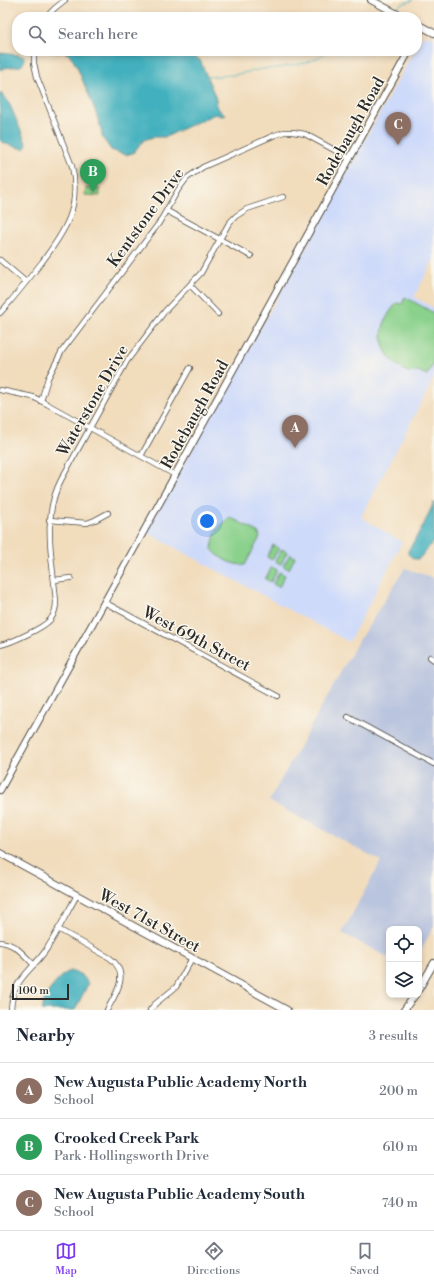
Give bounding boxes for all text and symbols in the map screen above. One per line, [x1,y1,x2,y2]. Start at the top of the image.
search box [12,12,422,56]
icon: search [26,23,48,45]
text: Search here [58,25,138,44]
street label: Rodebaugh Road [313,73,389,190]
pin: C [385,112,411,145]
pin: B [80,159,106,192]
street label: Kentstone Drive [103,164,189,271]
street label: Waterstone Drive [52,341,133,461]
street label: Rodebaugh Road [157,356,233,473]
pin: A [282,415,308,448]
your location [197,511,217,531]
street label: West 69th Street [138,602,254,676]
street label: West 71st Street [94,884,204,957]
map controls [386,926,422,998]
button: locate [386,926,422,962]
button: layers [386,962,422,998]
scale bar [12,982,69,1001]
text: 100 m [18,984,49,998]
text: Nearby [16,1025,75,1047]
text: 3 results [369,1028,418,1044]
text: New Augusta Public Academy North [54,1073,307,1092]
text: A [24,1083,34,1099]
text: 200 m [379,1083,418,1099]
text: School [54,1092,94,1108]
text: Crooked Creek Park [54,1129,199,1148]
text: B [24,1139,34,1155]
text: 610 m [383,1139,418,1155]
text: Park · Hollingsworth Drive [54,1148,209,1164]
text: New Augusta Public Academy South [54,1185,305,1204]
text: C [24,1195,34,1211]
text: 740 m [382,1195,418,1211]
text: School [54,1204,94,1220]
tab: Map [55,1240,77,1278]
tab: Directions [187,1240,240,1278]
tab: Saved [350,1240,379,1278]

